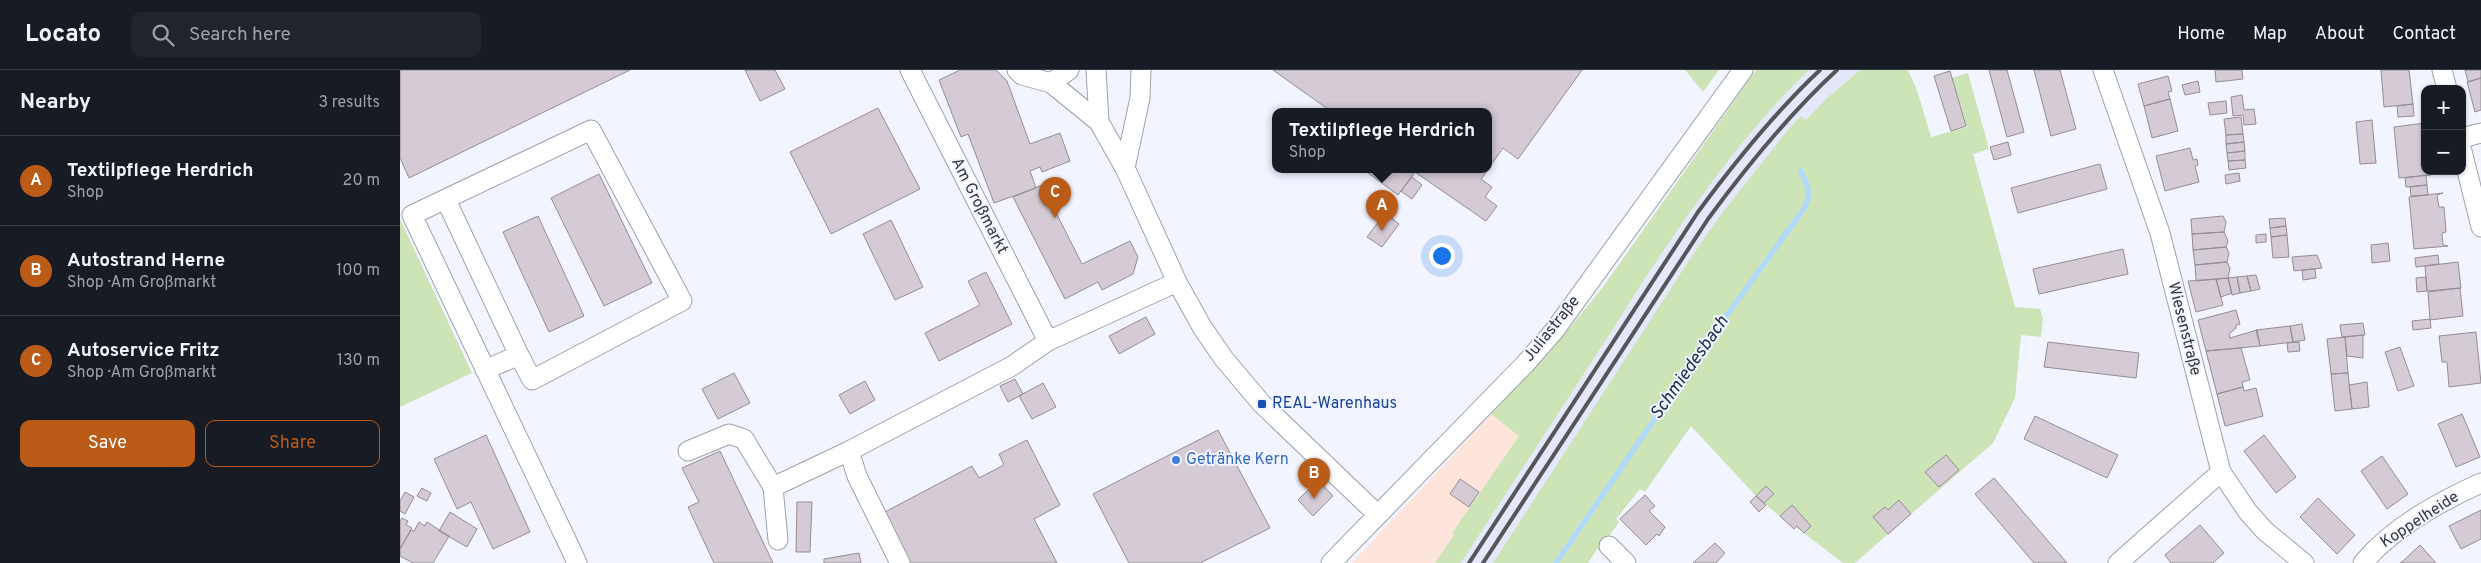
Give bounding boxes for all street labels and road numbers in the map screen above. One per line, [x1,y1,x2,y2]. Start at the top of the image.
street label: Am Großmarkt [946,154,1012,258]
street label: Wiesenstraße [2163,280,2205,378]
street label: Juliastraße [1519,292,1585,366]
street label: Koppelheide [2377,487,2463,553]

